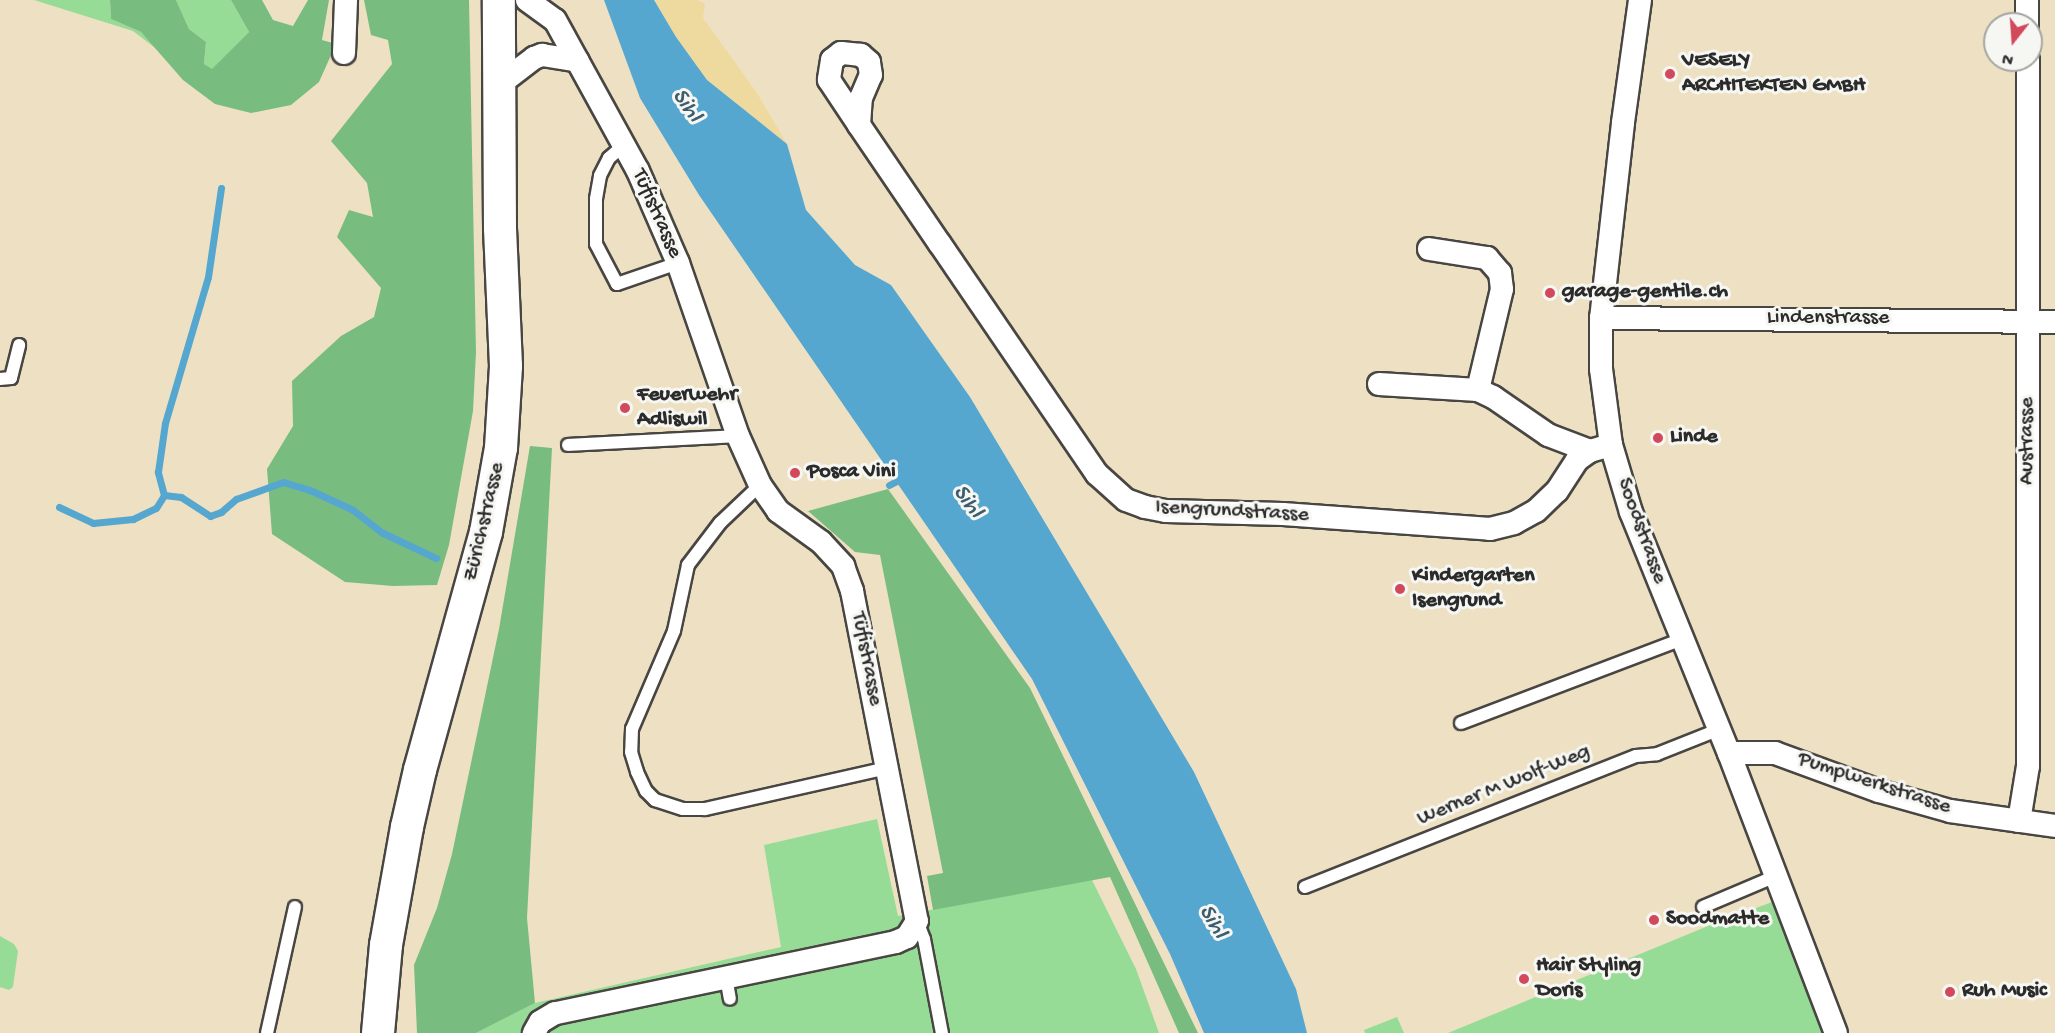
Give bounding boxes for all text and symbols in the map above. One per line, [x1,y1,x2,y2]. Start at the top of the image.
north arrow [1983,12,2043,72]
text: N [2000,47,2016,68]
place label: VESELY ARCHITEKTEN GMBH [1682,48,1865,100]
marker: VESELY ARCHITEKTEN GMBH [1663,67,1677,81]
water label: Sihl [664,84,708,128]
street label: Tüfistrasse [625,165,687,263]
place label: garage-gentile.ch [1562,280,1728,306]
marker: garage-gentile.ch [1543,286,1557,300]
street label: Lindenstrasse [1767,306,1889,332]
place label: Feuerwehr Adliswil [637,382,737,434]
street label: Austrasse [2015,397,2041,485]
marker: Feuerwehr Adliswil [618,401,632,415]
place label: Linde [1670,425,1718,451]
marker: Linde [1651,431,1665,445]
street label: Zürichstrasse [459,460,511,584]
place label: Posca Vini [807,460,896,486]
marker: Posca Vini [788,466,802,480]
street label: Soodstrasse [1610,475,1672,587]
water label: Sihl [945,480,989,524]
street label: Isengrundstrasse [1155,495,1309,529]
place label: Kindergarten Isengrund [1412,563,1535,614]
marker: Kindergarten Isengrund [1393,582,1407,596]
street label: Tüfistrasse [844,610,888,708]
street label: Werner M Wolf-Weg [1414,739,1594,833]
street label: Pumpwerkstrasse [1794,747,1954,821]
water label: Sihl [1191,900,1233,944]
place label: Soodmatte [1666,907,1769,933]
marker: Soodmatte [1647,913,1661,927]
place label: Hair Styling Doris [1536,953,1641,1004]
marker: Hair Styling Doris [1517,972,1531,986]
place label: Ruh Music [1962,979,2047,1005]
marker: Ruh Music [1943,985,1957,999]

